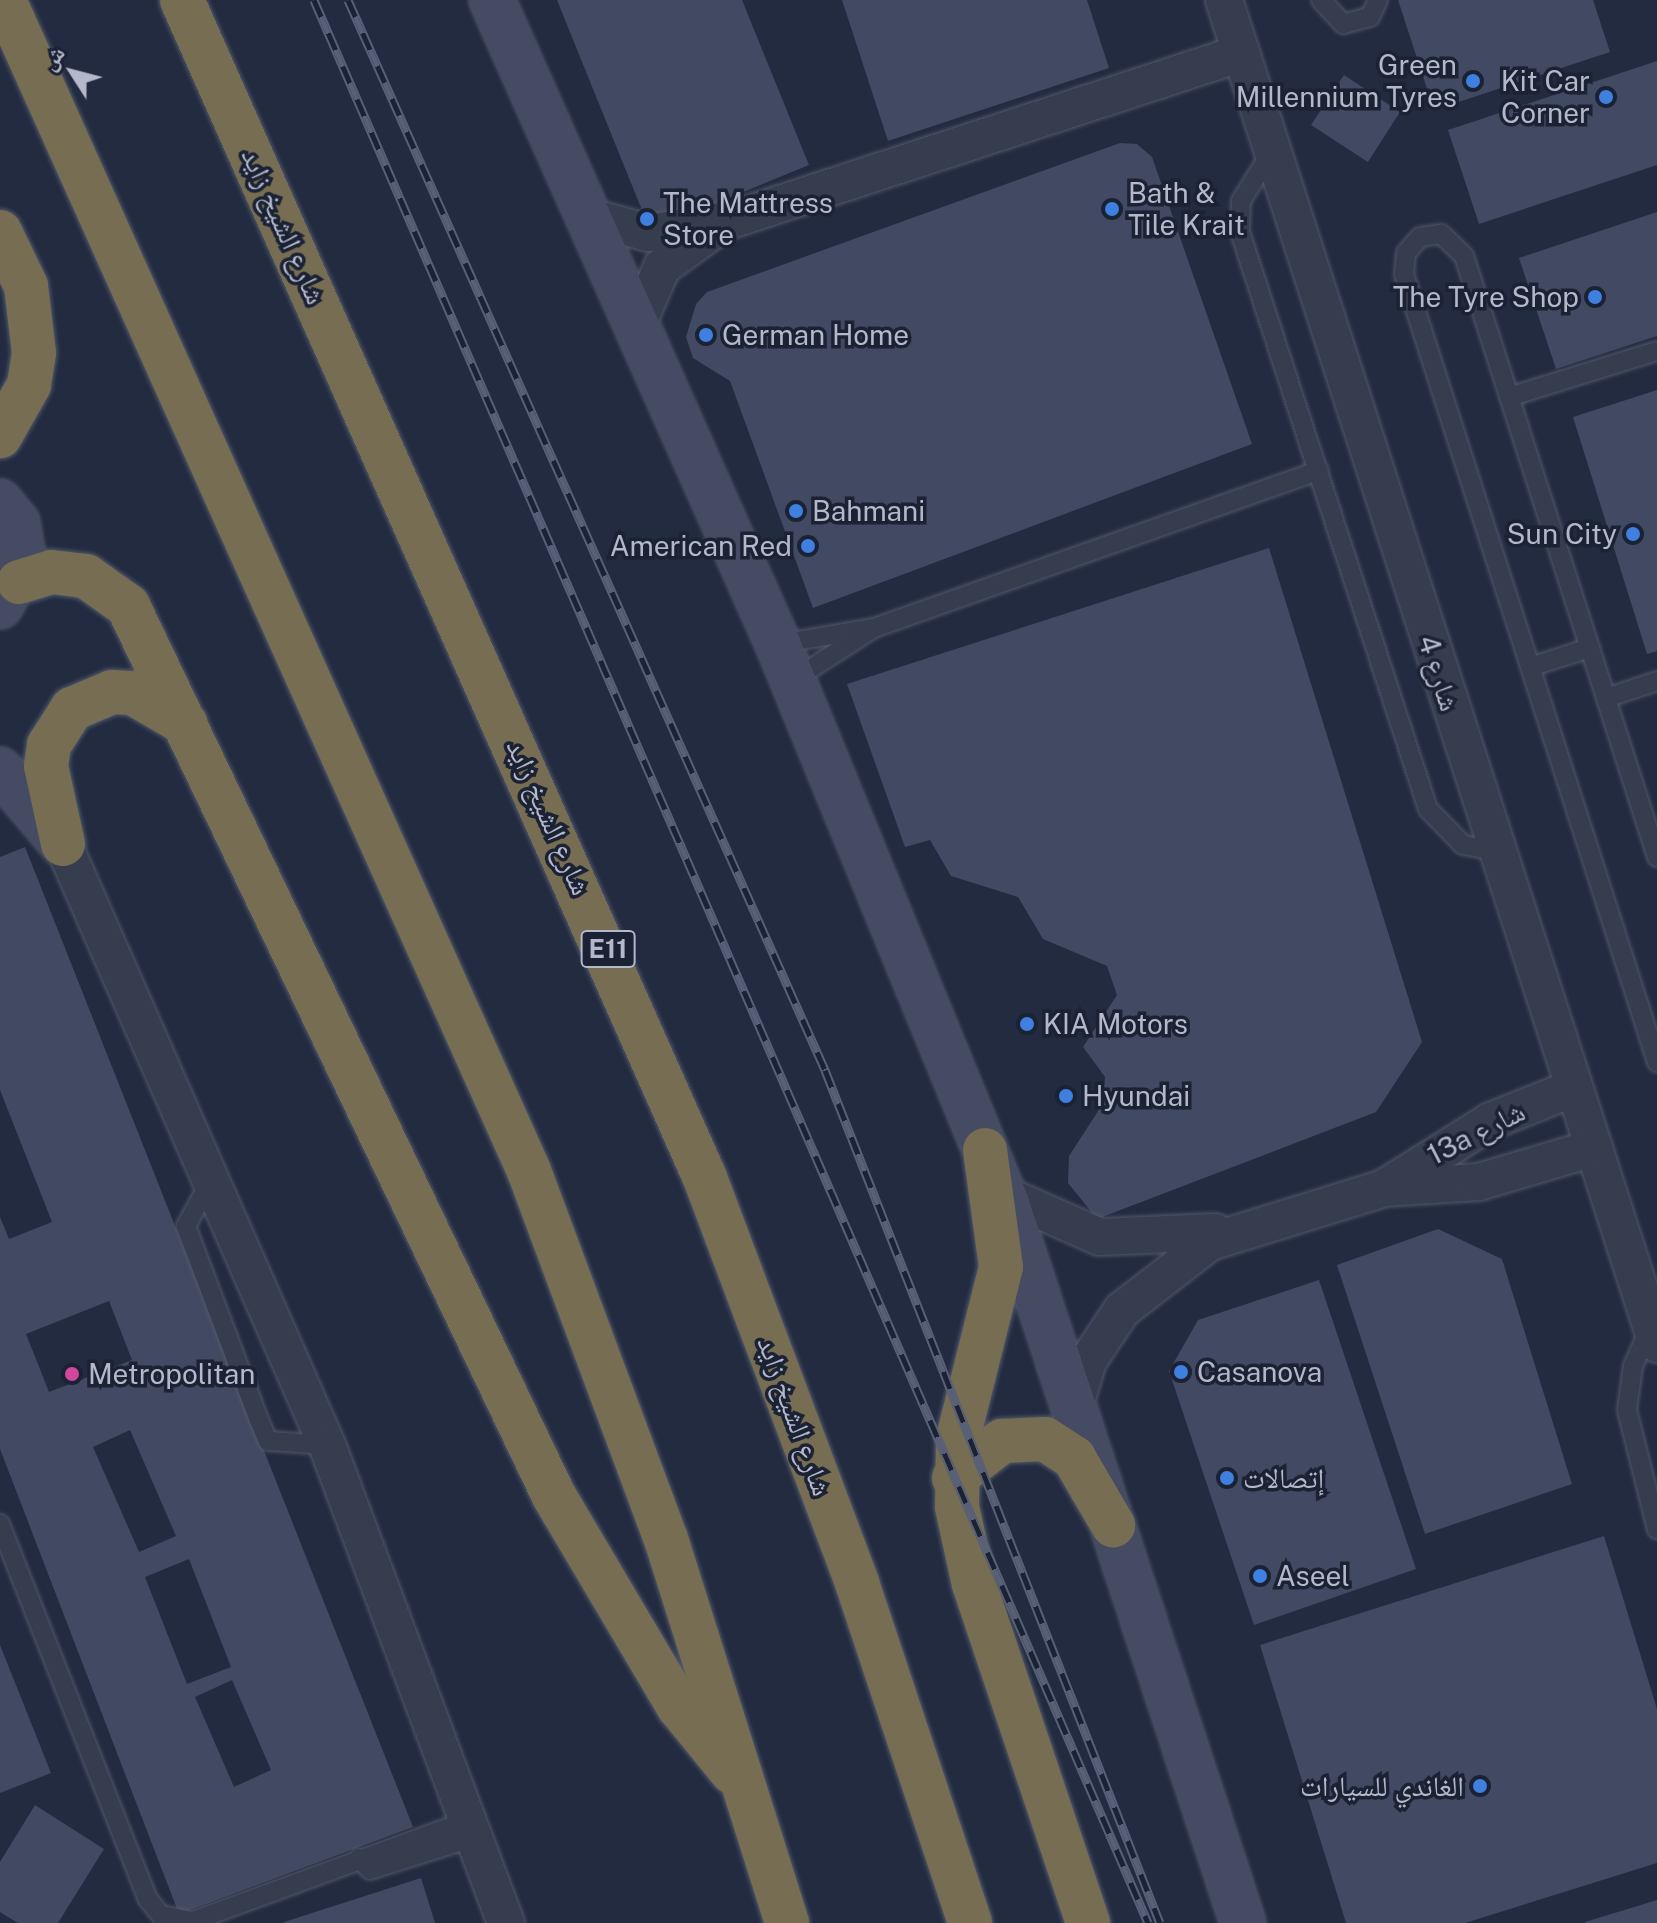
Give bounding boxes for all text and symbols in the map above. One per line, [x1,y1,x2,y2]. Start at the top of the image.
north arrow [32,32,112,112]
text: ش [35,41,70,75]
place label: Green Millennium Tyres [1236,48,1457,114]
place label: Kit Car Corner [1501,64,1590,130]
marker: Green Millennium Tyres [1464,72,1482,90]
marker: Kit Car Corner [1597,88,1615,106]
street label: شارع الشيخ زايد [235,143,333,309]
place label: Bath & Tile Krait [1128,176,1245,242]
place label: The Mattress Store [663,186,833,252]
marker: Bath & Tile Krait [1103,200,1121,218]
marker: The Mattress Store [638,210,656,228]
place label: The Tyre Shop [1392,280,1579,314]
marker: The Tyre Shop [1586,288,1604,306]
place label: German Home [722,318,909,352]
marker: German Home [697,326,715,344]
place label: Bahmani [812,494,925,528]
marker: Bahmani [787,502,805,520]
place label: Sun City [1507,517,1617,551]
marker: Sun City [1624,525,1642,543]
place label: American Red [610,529,792,563]
marker: American Red [799,537,817,555]
street label: شارع 4 [1411,631,1467,715]
street label: شارع الشيخ زايد [500,734,598,900]
road number: E11 [580,927,636,971]
place label: KIA Motors [1043,1007,1188,1041]
marker: KIA Motors [1018,1015,1036,1033]
place label: Hyundai [1082,1079,1190,1113]
marker: Hyundai [1057,1087,1075,1105]
street label: 13a شارع [1422,1094,1530,1172]
street label: شارع الشيخ زايد [751,1332,839,1500]
place label: Casanova [1197,1355,1322,1389]
place label: Metropolitan [88,1357,255,1391]
marker: Casanova [1172,1363,1190,1381]
marker: Metropolitan [63,1365,81,1383]
place label: إتصالات [1243,1461,1324,1495]
marker: إتصالات [1218,1469,1236,1487]
place label: Aseel [1276,1559,1350,1593]
marker: Aseel [1251,1567,1269,1585]
place label: الغاندي للسيارات [1300,1769,1464,1803]
marker: الغاندي للسيارات [1471,1777,1489,1795]

